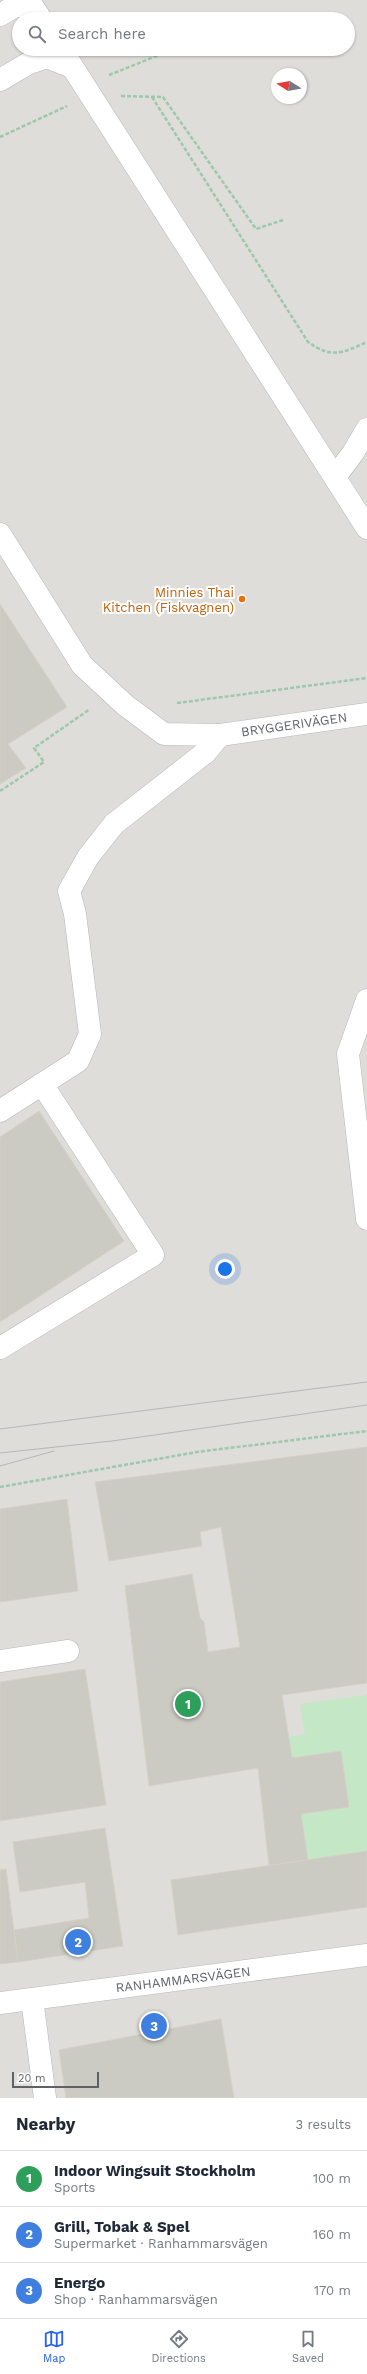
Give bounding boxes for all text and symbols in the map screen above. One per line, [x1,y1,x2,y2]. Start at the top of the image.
search box [12,12,355,56]
icon: search [26,23,48,45]
text: Search here [58,25,146,43]
north arrow [271,68,307,104]
place label: Minnies Thai Kitchen (Fiskvagnen) [103,585,234,615]
marker: Minnies Thai Kitchen (Fiskvagnen) [237,594,247,604]
street label: BRYGGERIVÄGEN [240,710,348,739]
your location [215,1259,235,1279]
pin: 1 [175,1689,201,1719]
pin: 2 [65,1927,91,1957]
street label: RANHAMMARSVÄGEN [115,1964,251,1995]
pin: 3 [141,2011,167,2041]
scale bar [12,2070,99,2089]
text: 20 m [18,2072,46,2085]
text: Nearby [16,2114,75,2134]
text: 3 results [296,2117,351,2132]
text: Indoor Wingsuit Stockholm [54,2162,256,2180]
text: 1 [26,2171,32,2186]
text: 100 m [313,2171,351,2186]
text: Sports [54,2180,95,2195]
text: Grill, Tobak & Spel [54,2218,190,2236]
text: 2 [25,2227,33,2242]
text: 160 m [313,2227,351,2242]
text: Supermarket · Ranhammarsvägen [54,2236,268,2251]
text: Energo [54,2274,105,2292]
text: 3 [25,2283,33,2298]
text: 170 m [314,2283,351,2298]
text: Shop · Ranhammarsvägen [54,2292,218,2307]
tab: Map [43,2328,65,2365]
tab: Directions [152,2328,206,2365]
tab: Saved [292,2328,324,2365]

